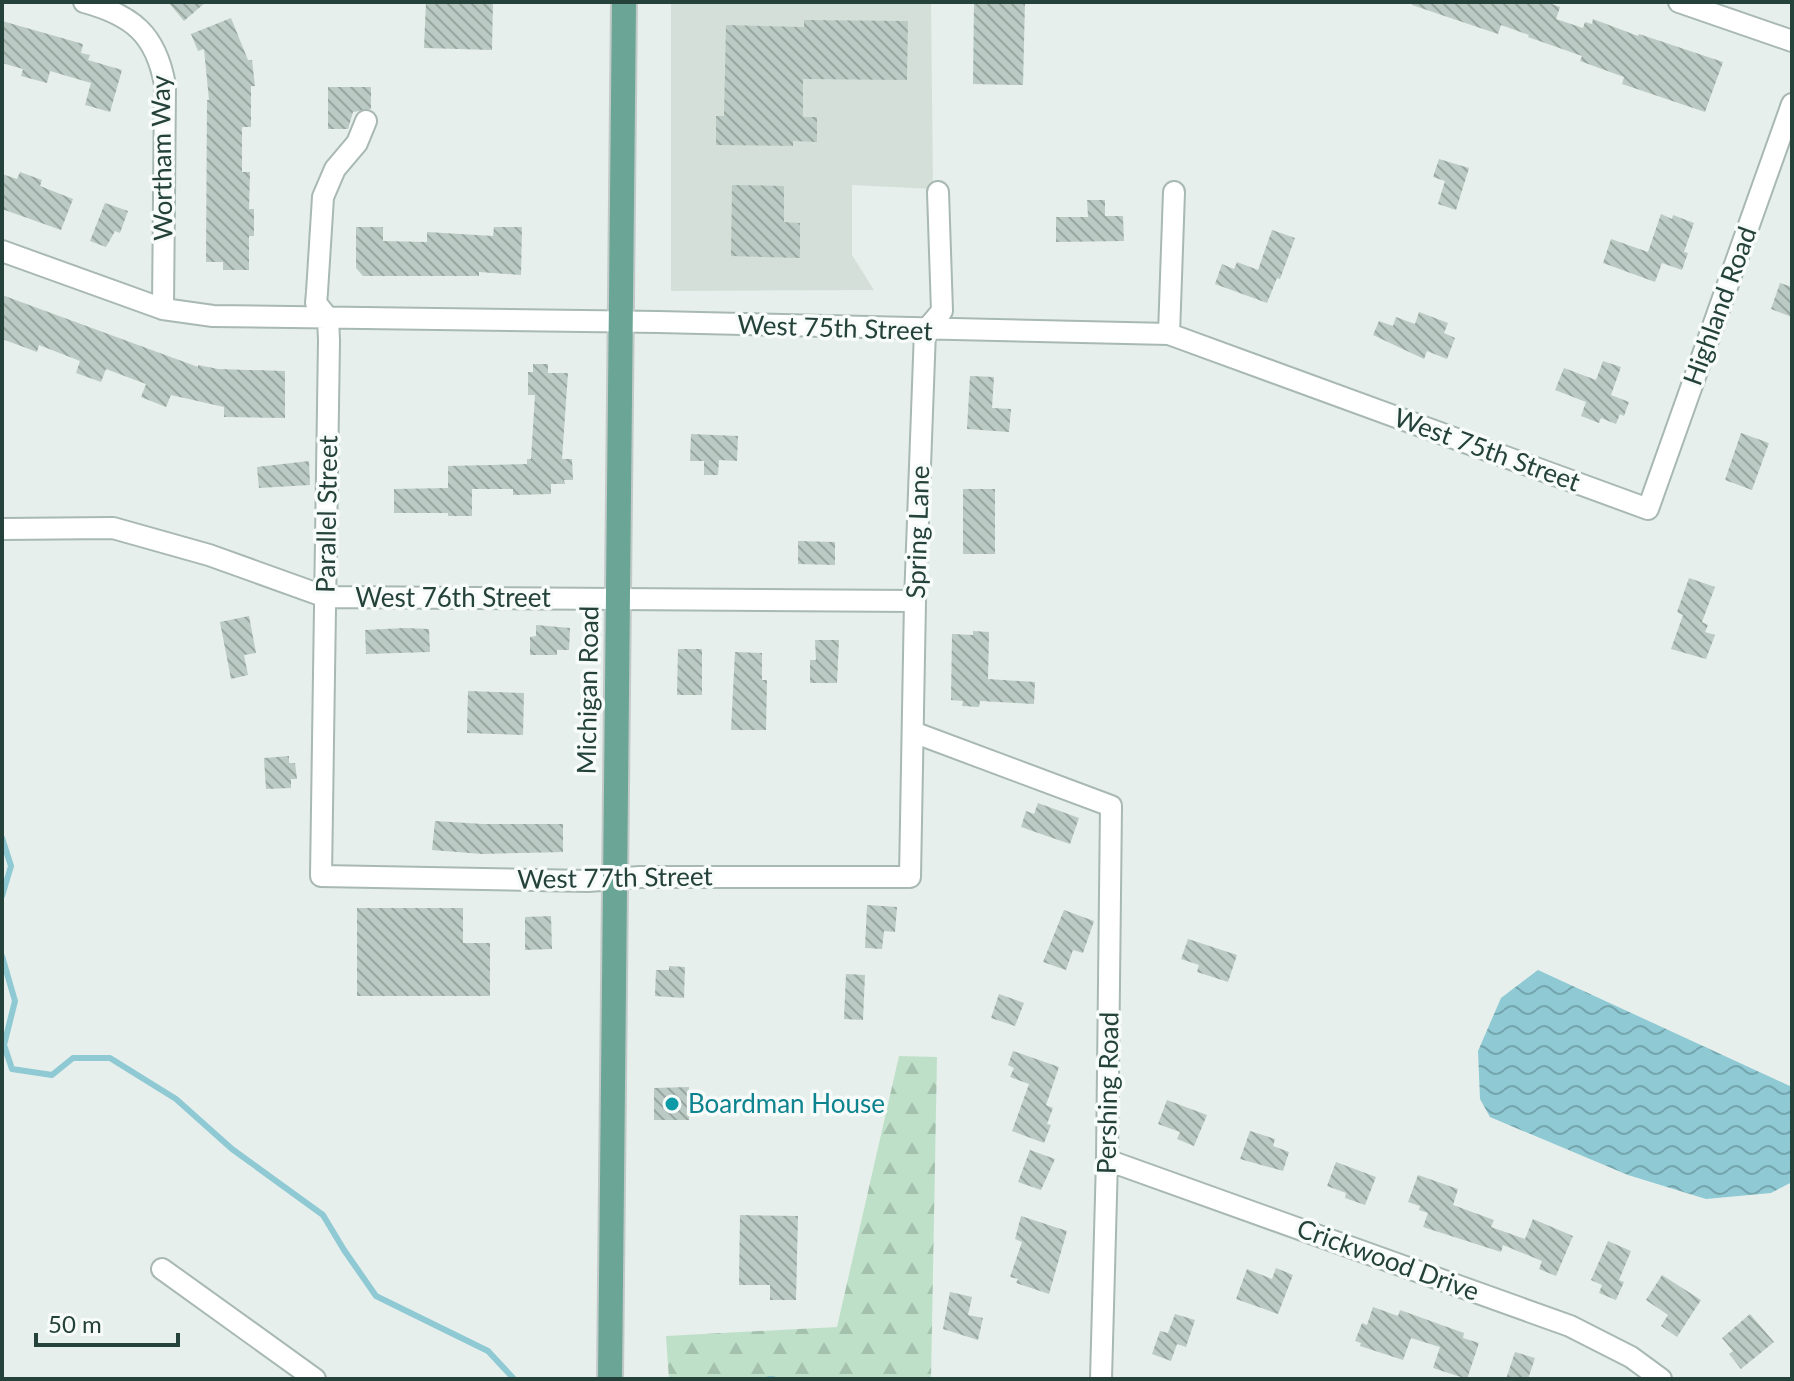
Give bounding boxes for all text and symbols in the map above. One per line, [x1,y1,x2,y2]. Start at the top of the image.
street label: Wortham Way [144,74,178,241]
street label: Highland Road [1676,222,1763,389]
street label: West 75th Street [737,308,934,346]
street label: West 75th Street [1390,401,1585,498]
street label: Parallel Street [309,434,343,593]
street label: Spring Lane [899,465,935,599]
street label: West 76th Street [355,581,551,613]
street label: Michigan Road [570,605,604,775]
street label: West 77th Street [517,859,714,895]
street label: Pershing Road [1090,1012,1124,1174]
place label: Boardman House [688,1087,885,1119]
marker: Boardman House [663,1095,681,1113]
street label: Crickwood Drive [1293,1211,1484,1307]
scale bar [36,1297,178,1347]
text: 50 m [48,1309,102,1338]

